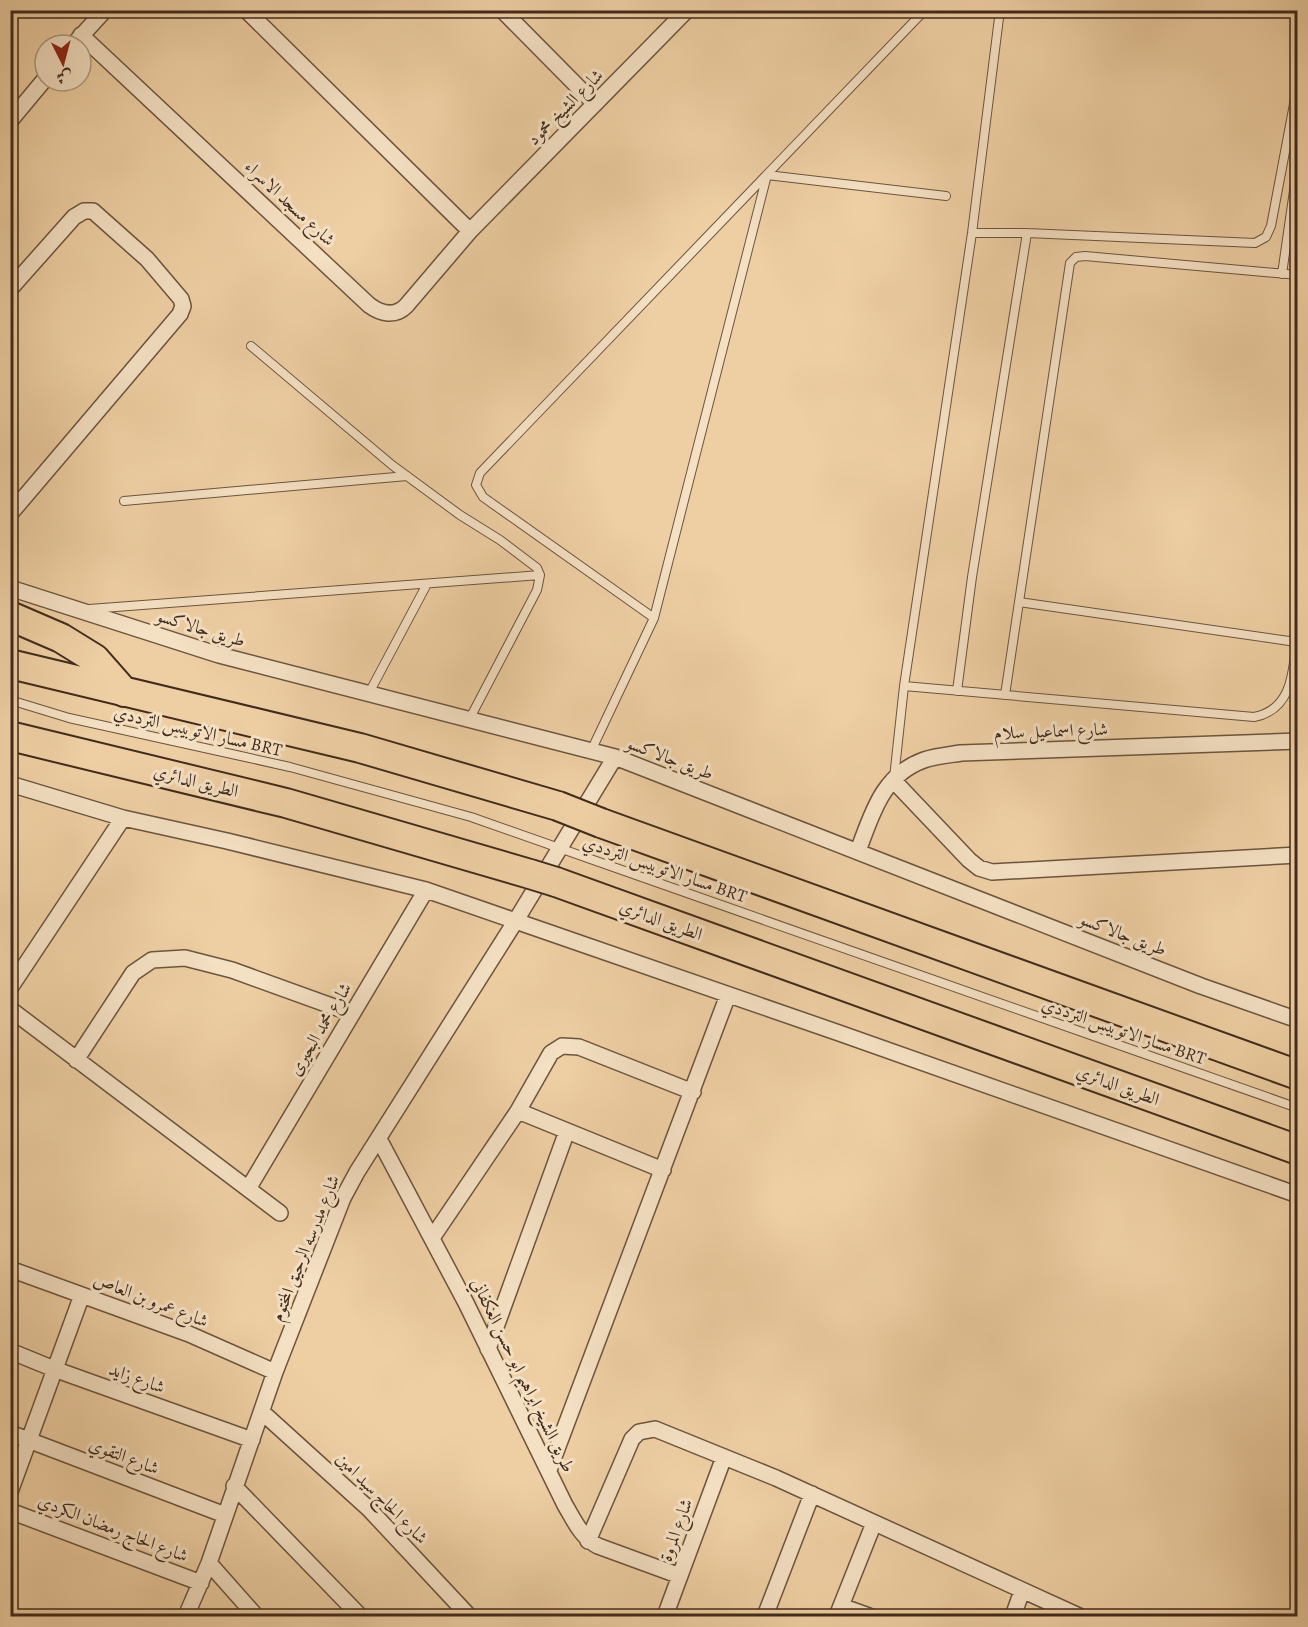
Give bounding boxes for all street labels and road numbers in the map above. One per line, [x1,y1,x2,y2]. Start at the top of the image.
street label: شارع الشيخ محمود [522,64,611,153]
street label: شارع مسجد الاسراء [237,155,341,254]
street label: طريق جالاكسو [152,603,248,653]
street label: مسار الاتوبيس الترددي BRT [111,700,285,765]
street label: شارع اسماعيل سلام [993,717,1109,749]
street label: طريق جالاكسو [621,730,717,786]
street label: الطريق الدائري [150,759,241,806]
street label: مسار الاتوبيس الترددي BRT [579,830,751,911]
street label: الطريق الدائري [615,894,706,949]
street label: طريق جالاكسو [1074,906,1170,962]
street label: شارع محمد البحيرى [283,978,360,1082]
street label: مسار الاتوبيس الترددي BRT [1038,992,1210,1073]
street label: الطريق الدائري [1072,1059,1163,1114]
street label: شارع مدرسه الرحيق المختوم [265,1171,349,1326]
street label: شارع عمرو بن العاص [89,1267,212,1336]
street label: طريق الشيخ ابراهيم ابو حسن العكفاني [460,1274,581,1479]
street label: شارع زايد [105,1357,168,1402]
street label: شارع التقوي [85,1432,162,1483]
street label: شارع الحاج سيد امين [328,1447,433,1552]
street label: شارع الحاج رمضان الكردي [33,1488,192,1571]
street label: شارع المروة [654,1495,701,1566]

